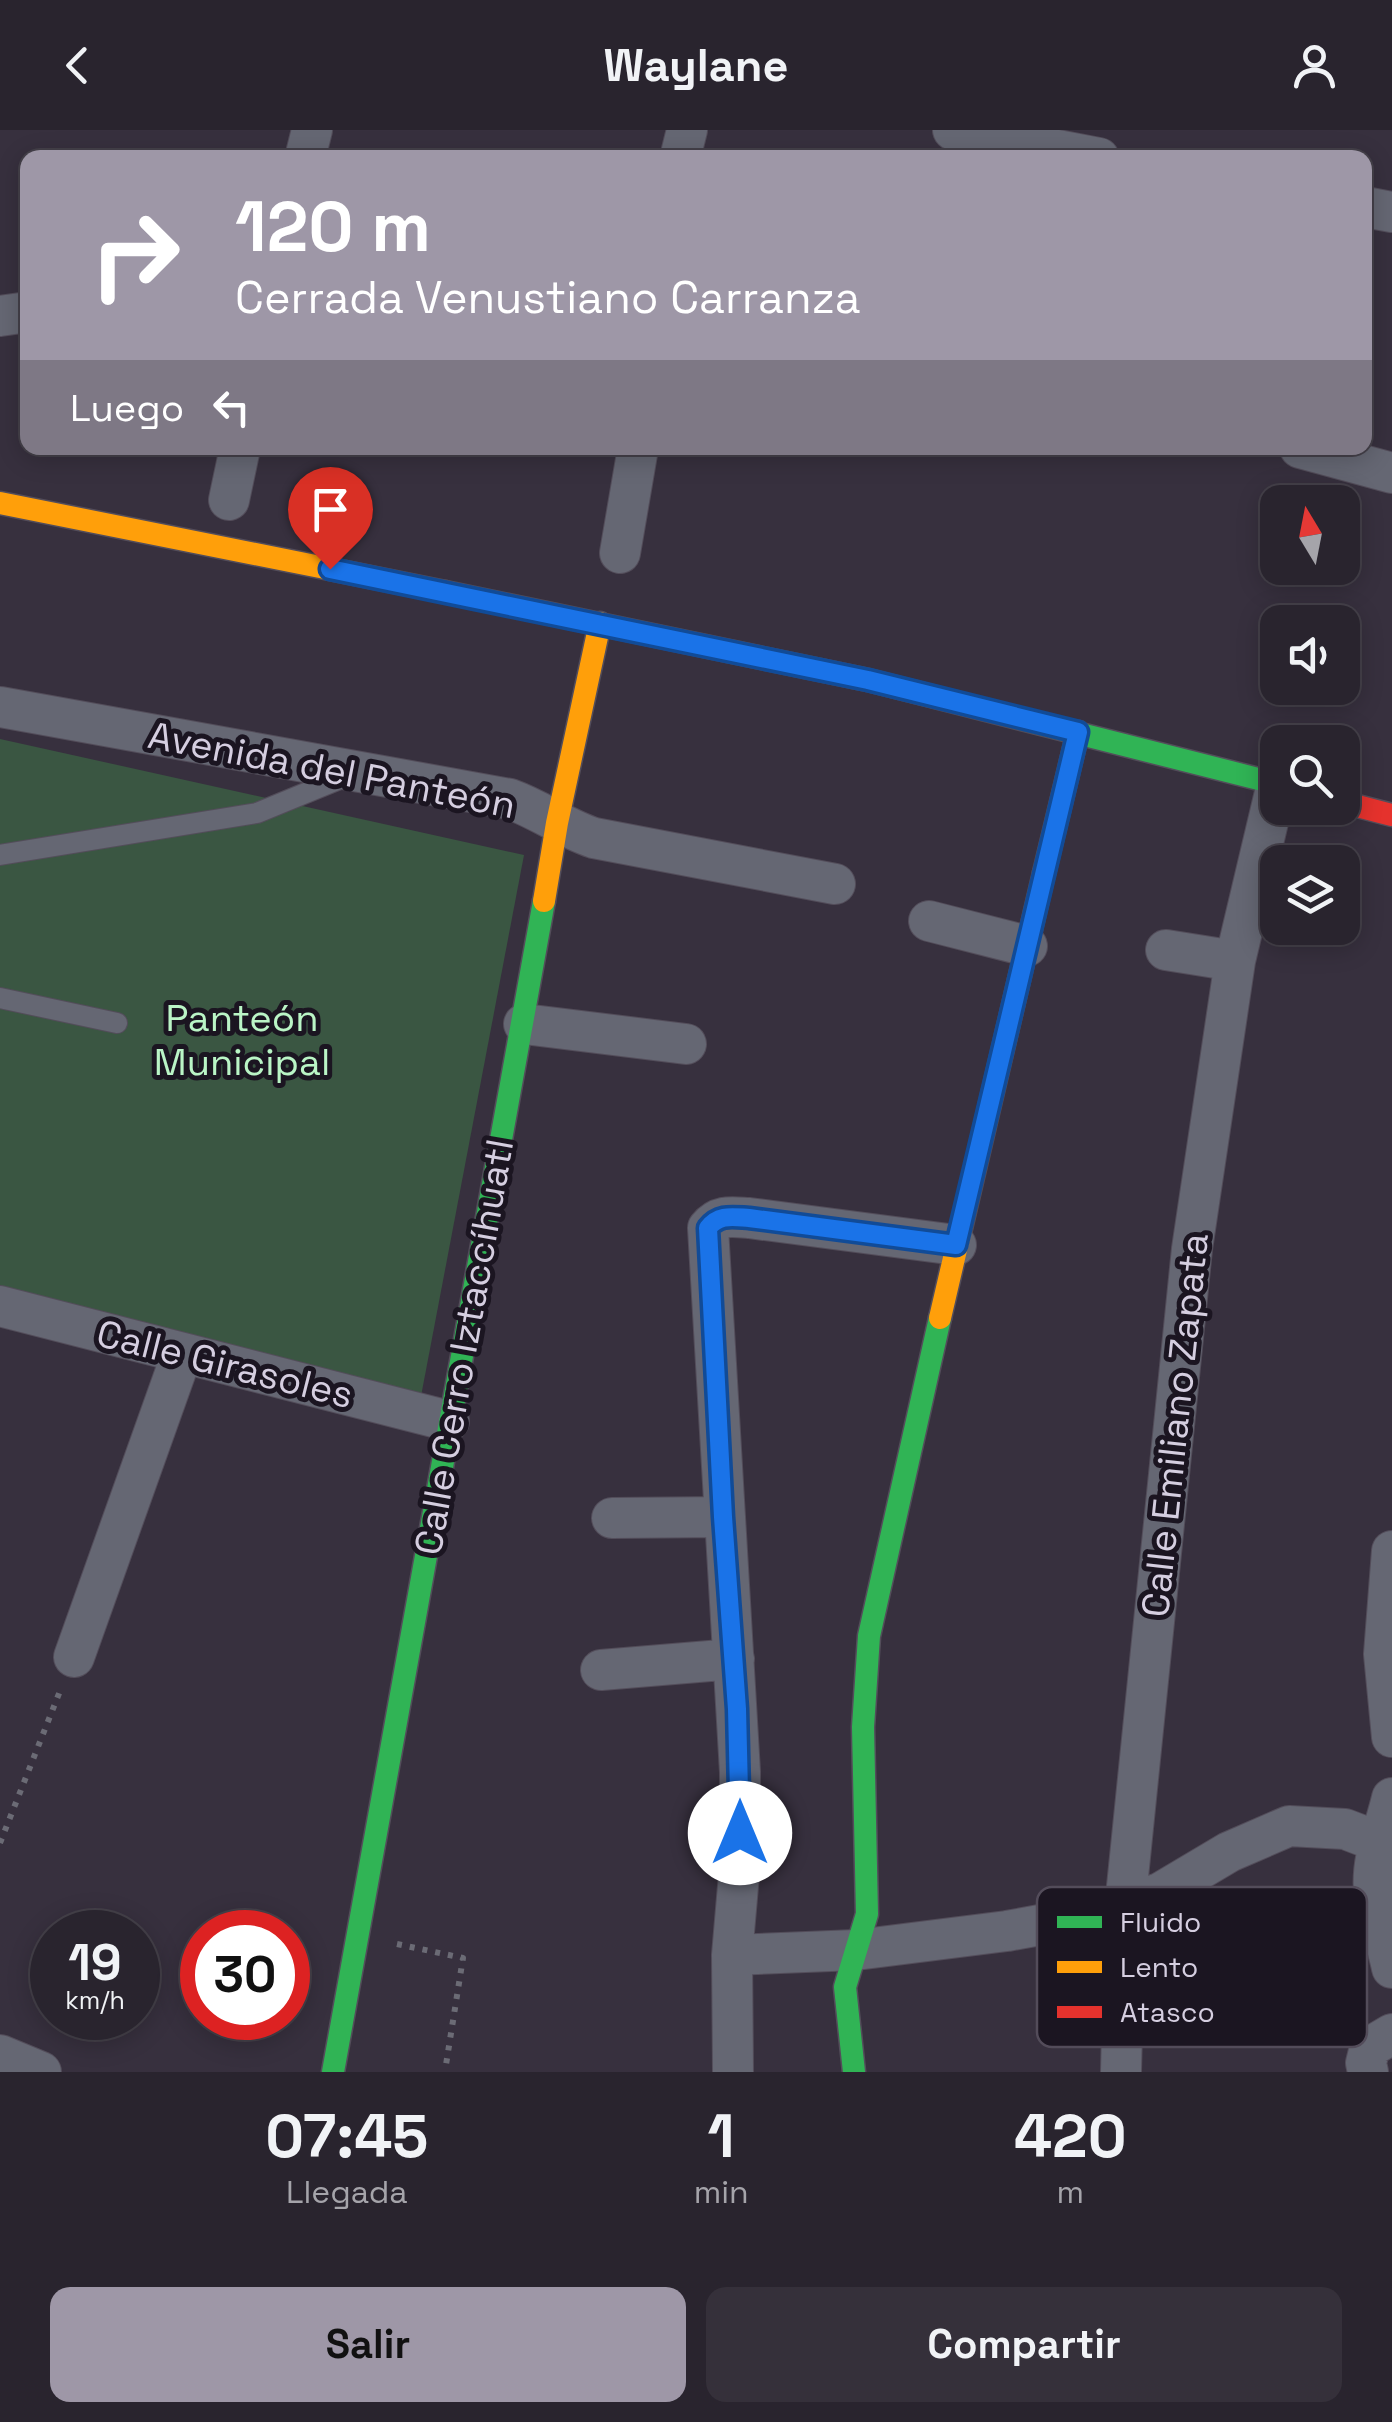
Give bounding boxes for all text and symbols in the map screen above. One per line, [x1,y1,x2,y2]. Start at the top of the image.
text: Waylane [604,37,788,94]
icon: back [50,38,105,93]
icon: person [1287,38,1342,93]
text: 120 m [235,182,431,271]
icon: right [70,190,200,320]
text: Cerrada Venustiano Carranza [235,269,861,326]
icon: left [204,380,259,435]
text: Luego [70,384,184,432]
pin [288,467,373,570]
icon: arrive [303,482,358,537]
north arrow [1260,485,1360,585]
map controls [1260,485,1360,945]
button: sound [1260,605,1360,705]
street label: Avenida del Panteón [144,711,520,829]
button: search [1260,725,1360,825]
button: layers [1260,845,1360,945]
park label: Panteón Municipal [154,994,330,1086]
street label: Calle Cerro Iztaccíhuatl [404,1135,524,1559]
street label: Calle Emiliano Zapata [1131,1231,1219,1619]
street label: Calle Girasoles [92,1309,358,1419]
position arrow [688,1781,792,1885]
legend [1037,1887,1367,2047]
text: Fluido [1120,1904,1201,1940]
speed limit sign: 30 [180,1910,310,2040]
text: 19 [68,1931,122,1995]
text: Lento [1120,1949,1198,1985]
text: km/h [65,1984,125,2016]
text: Atasco [1120,1994,1215,2030]
text: 07:45 [265,2098,428,2175]
text: 1 [708,2098,735,2175]
text: 420 [1014,2098,1127,2175]
text: Llegada [286,2172,408,2212]
text: min [694,2172,749,2212]
text: m [1057,2172,1084,2212]
button: Salir [50,2287,686,2402]
button: Compartir [706,2287,1342,2402]

